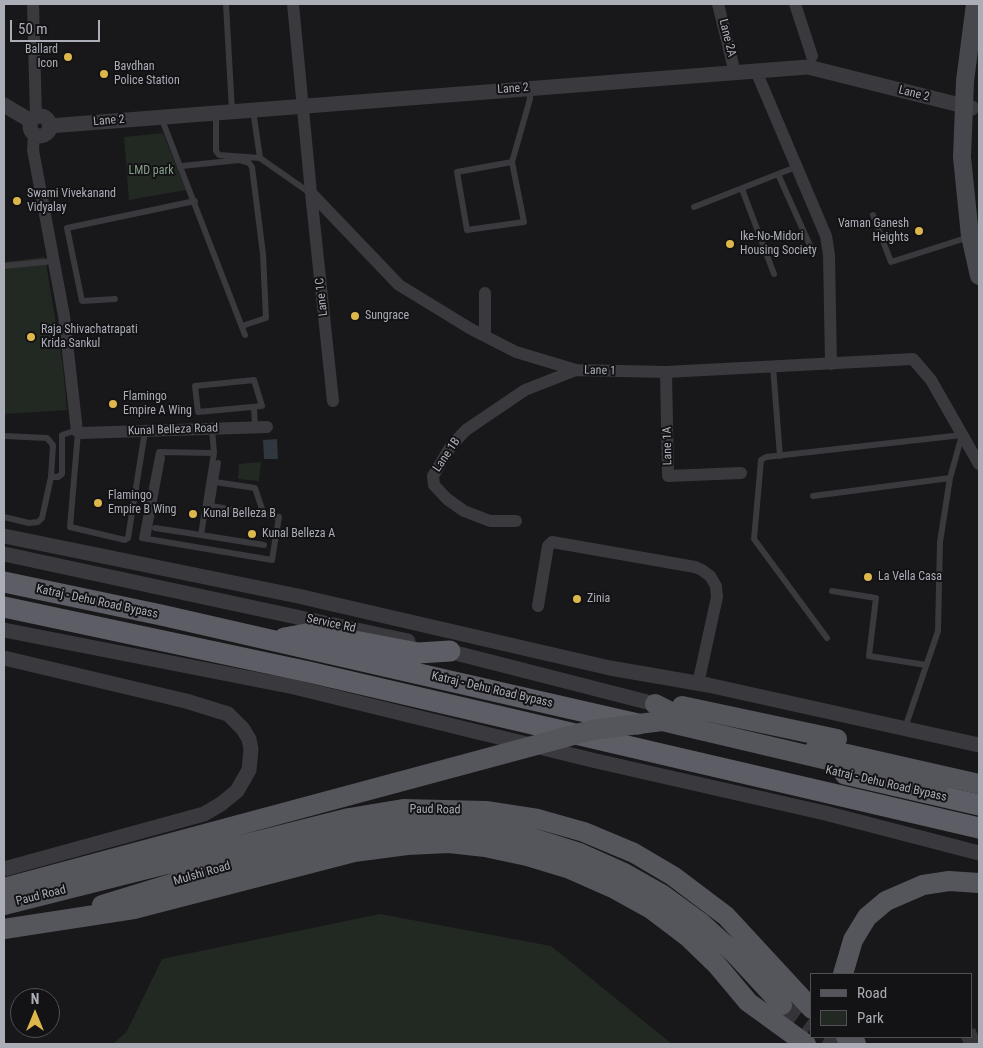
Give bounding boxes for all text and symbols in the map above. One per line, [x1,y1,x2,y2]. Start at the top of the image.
scale bar [12,10,102,42]
street label: Lane 2A [715,18,739,58]
text: 50 m [18,20,48,38]
place label: Ballard Icon [25,43,58,71]
marker: Ballard Icon [62,51,74,63]
place label: Bavdhan Police Station [114,60,180,88]
marker: Bavdhan Police Station [98,68,110,80]
street label: Lane 2 [497,81,529,97]
street label: Lane 2 [897,83,931,105]
street label: Lane 2 [93,112,125,130]
park label: LMD park [128,164,174,178]
place label: Swami Vivekanand Vidyalay [27,187,116,215]
marker: Swami Vivekanand Vidyalay [11,195,23,207]
place label: Vaman Ganesh Heights [838,217,909,245]
marker: Vaman Ganesh Heights [913,225,925,237]
place label: Ike-No-Midori Housing Society [740,230,817,258]
marker: Ike-No-Midori Housing Society [724,238,736,250]
street label: Lane 1C [313,277,331,317]
place label: Sungrace [365,309,409,323]
marker: Sungrace [349,310,361,322]
place label: Raja Shivachatrapati Krida Sankul [41,323,138,351]
marker: Raja Shivachatrapati Krida Sankul [25,331,37,343]
street label: Lane 1 [584,363,616,379]
place label: Flamingo Empire A Wing [123,390,192,418]
marker: Flamingo Empire A Wing [107,398,119,410]
street label: Kunal Belleza Road [128,421,218,439]
street label: Lane 1A [660,427,676,465]
street label: Lane 1B [430,435,464,475]
place label: Flamingo Empire B Wing [108,489,177,517]
marker: Flamingo Empire B Wing [92,497,104,509]
place label: Kunal Belleza B [203,507,276,521]
marker: Kunal Belleza B [187,508,199,520]
place label: Kunal Belleza A [262,527,335,541]
marker: Kunal Belleza A [246,528,258,540]
place label: La Vella Casa [878,570,942,584]
marker: La Vella Casa [862,571,874,583]
street label: Katraj - Dehu Road Bypass [35,582,159,622]
place label: Zinia [587,592,610,606]
marker: Zinia [571,593,583,605]
street label: Service Rd [305,612,357,636]
street label: Katraj - Dehu Road Bypass [430,669,554,711]
street label: Katraj - Dehu Road Bypass [824,763,948,805]
street label: Paud Road [409,802,461,818]
street label: Mulshi Road [172,859,232,889]
street label: Paud Road [15,883,67,909]
legend [810,973,973,1038]
text: Road [857,984,887,1002]
north arrow [10,988,60,1038]
text: N [31,991,39,1007]
text: Park [857,1009,884,1027]

